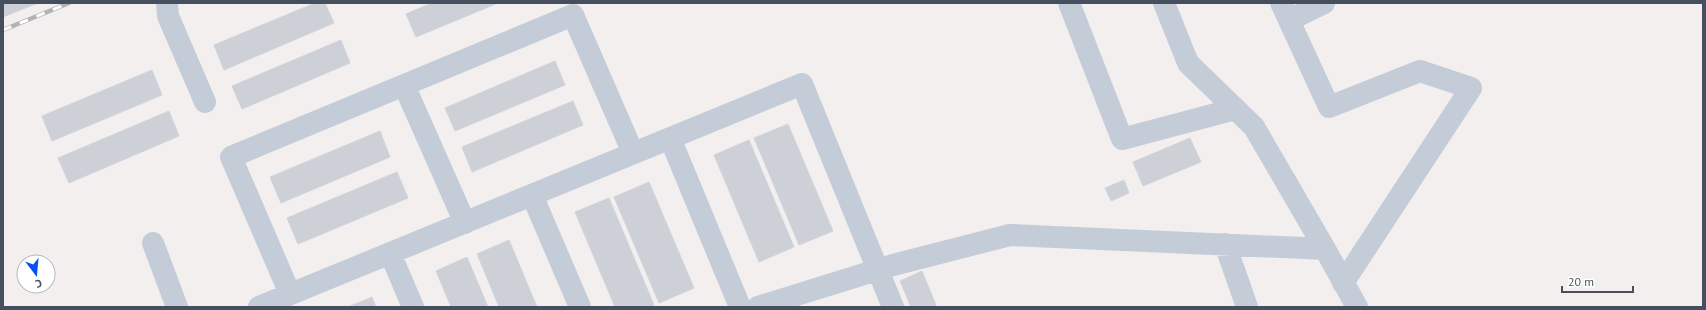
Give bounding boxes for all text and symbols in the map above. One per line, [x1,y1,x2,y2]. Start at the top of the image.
north arrow [16,254,56,294]
scale bar [1562,268,1633,294]
text: 20 m [1568,274,1594,289]
text: С [34,276,44,291]

